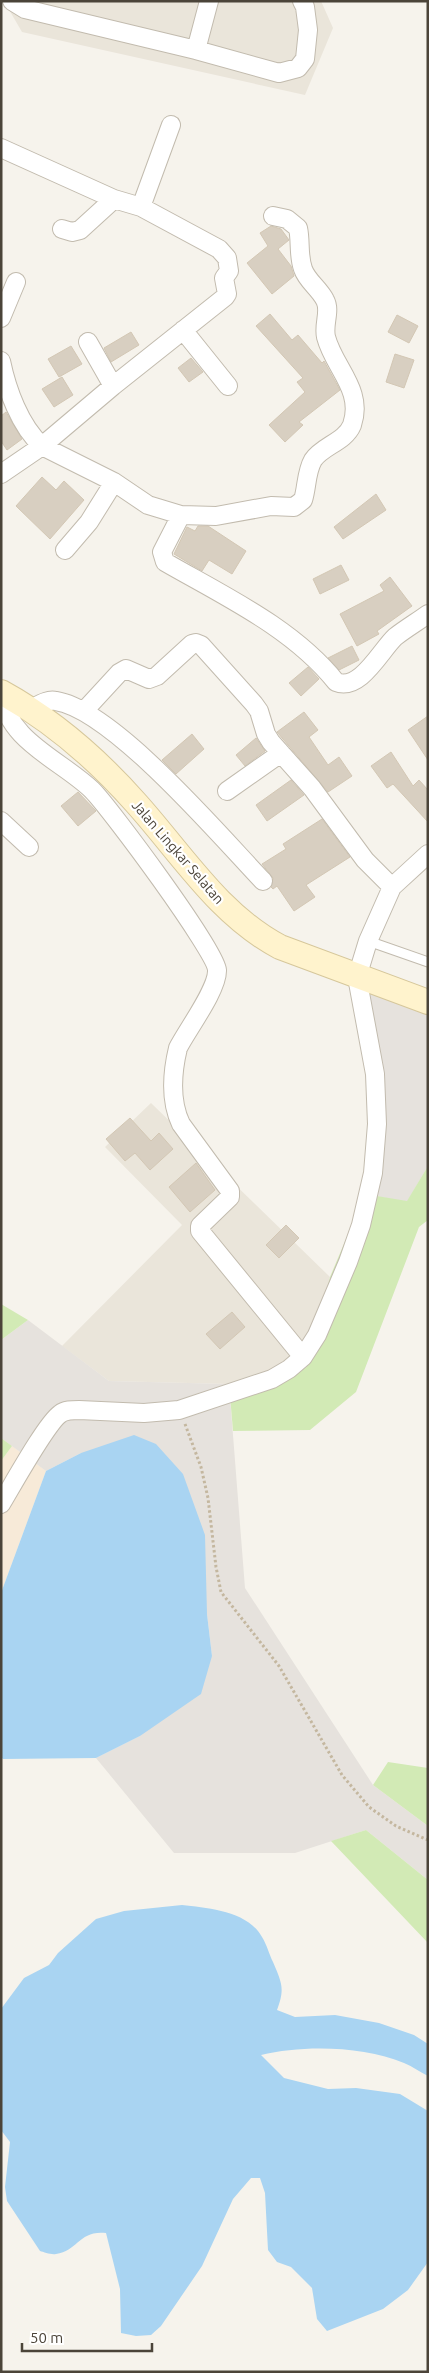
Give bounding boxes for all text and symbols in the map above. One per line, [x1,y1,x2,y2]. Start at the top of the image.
street label: Jalan Lingkar Selatan [129,797,227,907]
scale bar [22,2320,152,2352]
text: 50 m [30,2329,63,2346]

